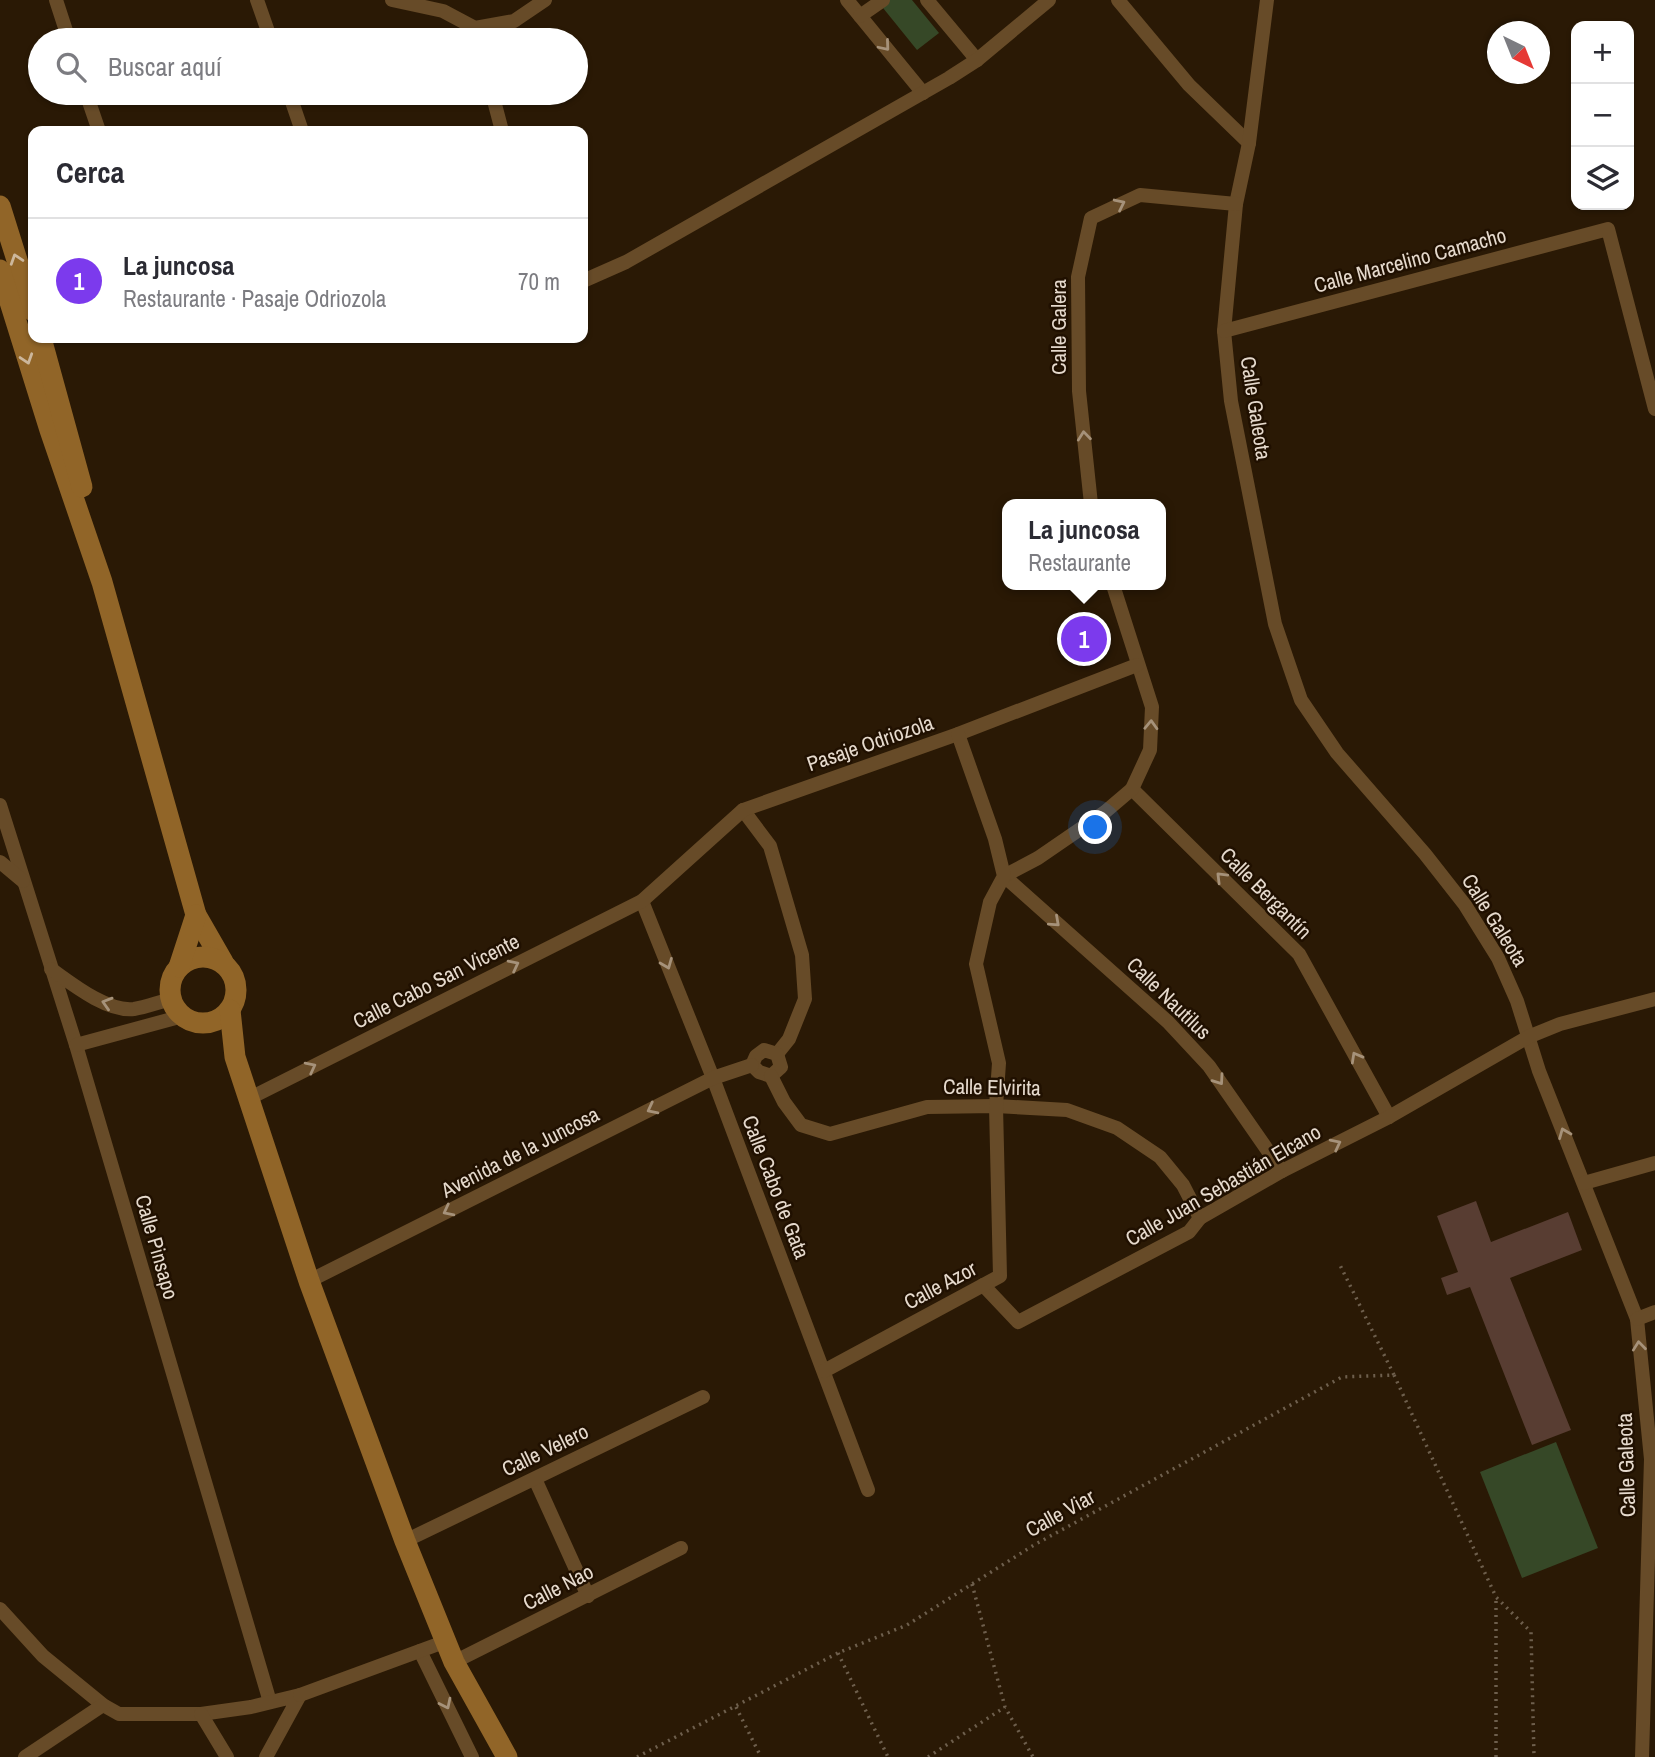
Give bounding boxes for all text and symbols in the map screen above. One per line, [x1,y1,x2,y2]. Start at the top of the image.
north arrow [1487,21,1550,84]
map controls [1571,21,1634,210]
button: + [1571,21,1634,84]
search box [28,28,588,105]
one-way arrow [877,38,889,51]
icon: search [52,48,90,86]
text: Buscar aquí [108,49,222,84]
button: − [1571,84,1634,147]
button: layers [1571,147,1634,210]
text: Cerca [56,152,124,192]
one-way arrow [1113,198,1125,212]
street label: Calle Marcelino Camacho [1311,220,1509,300]
text: La juncosa [123,248,234,283]
one-way arrow [10,253,25,265]
text: 1 [74,266,84,297]
text: 70 m [518,266,560,297]
street label: Calle Galera [1044,279,1073,375]
text: Restaurante · Pasaje Odriozola [123,283,386,314]
one-way arrow [19,352,34,364]
street label: Calle Galeota [1234,354,1279,462]
one-way arrow [1077,431,1092,442]
popup [1002,499,1166,590]
text: La juncosa [1028,512,1140,547]
text: Restaurante [1028,547,1131,578]
pin: 1 [1061,613,1107,665]
street label: Pasaje Odriozola [803,708,938,778]
one-way arrow [1144,719,1159,730]
your location [1078,810,1112,844]
street label: Calle Bergantín [1214,841,1318,945]
street label: Calle Galeota [1455,868,1535,972]
one-way arrow [1216,872,1229,885]
one-way arrow [1047,914,1060,926]
street label: Calle Cabo San Vicente [348,926,524,1036]
street label: Calle Nautilus [1120,950,1218,1046]
one-way arrow [658,957,672,969]
one-way arrow [507,959,519,973]
one-way arrow [102,996,114,1011]
one-way arrow [1351,1052,1364,1064]
one-way arrow [304,1062,316,1076]
street label: Calle Elvirita [943,1072,1041,1102]
one-way arrow [1211,1072,1223,1085]
street label: Avenida de la Juncosa [435,1099,604,1205]
one-way arrow [647,1101,659,1115]
street label: Calle Cabo de Gata [735,1111,817,1263]
street label: Calle Juan Sebastián Elcano [1120,1117,1326,1253]
one-way arrow [1558,1127,1572,1139]
one-way arrow [1328,1139,1341,1152]
street label: Calle Pinsapo [128,1191,186,1303]
one-way arrow [443,1203,455,1217]
street label: Calle Azor [899,1254,982,1316]
one-way arrow [1632,1341,1647,1352]
street label: Calle Galeota [1610,1412,1642,1518]
street label: Calle Velero [497,1417,593,1483]
street label: Calle Viar [1020,1482,1100,1544]
street label: Calle Nao [518,1557,598,1617]
one-way arrow [438,1697,452,1709]

